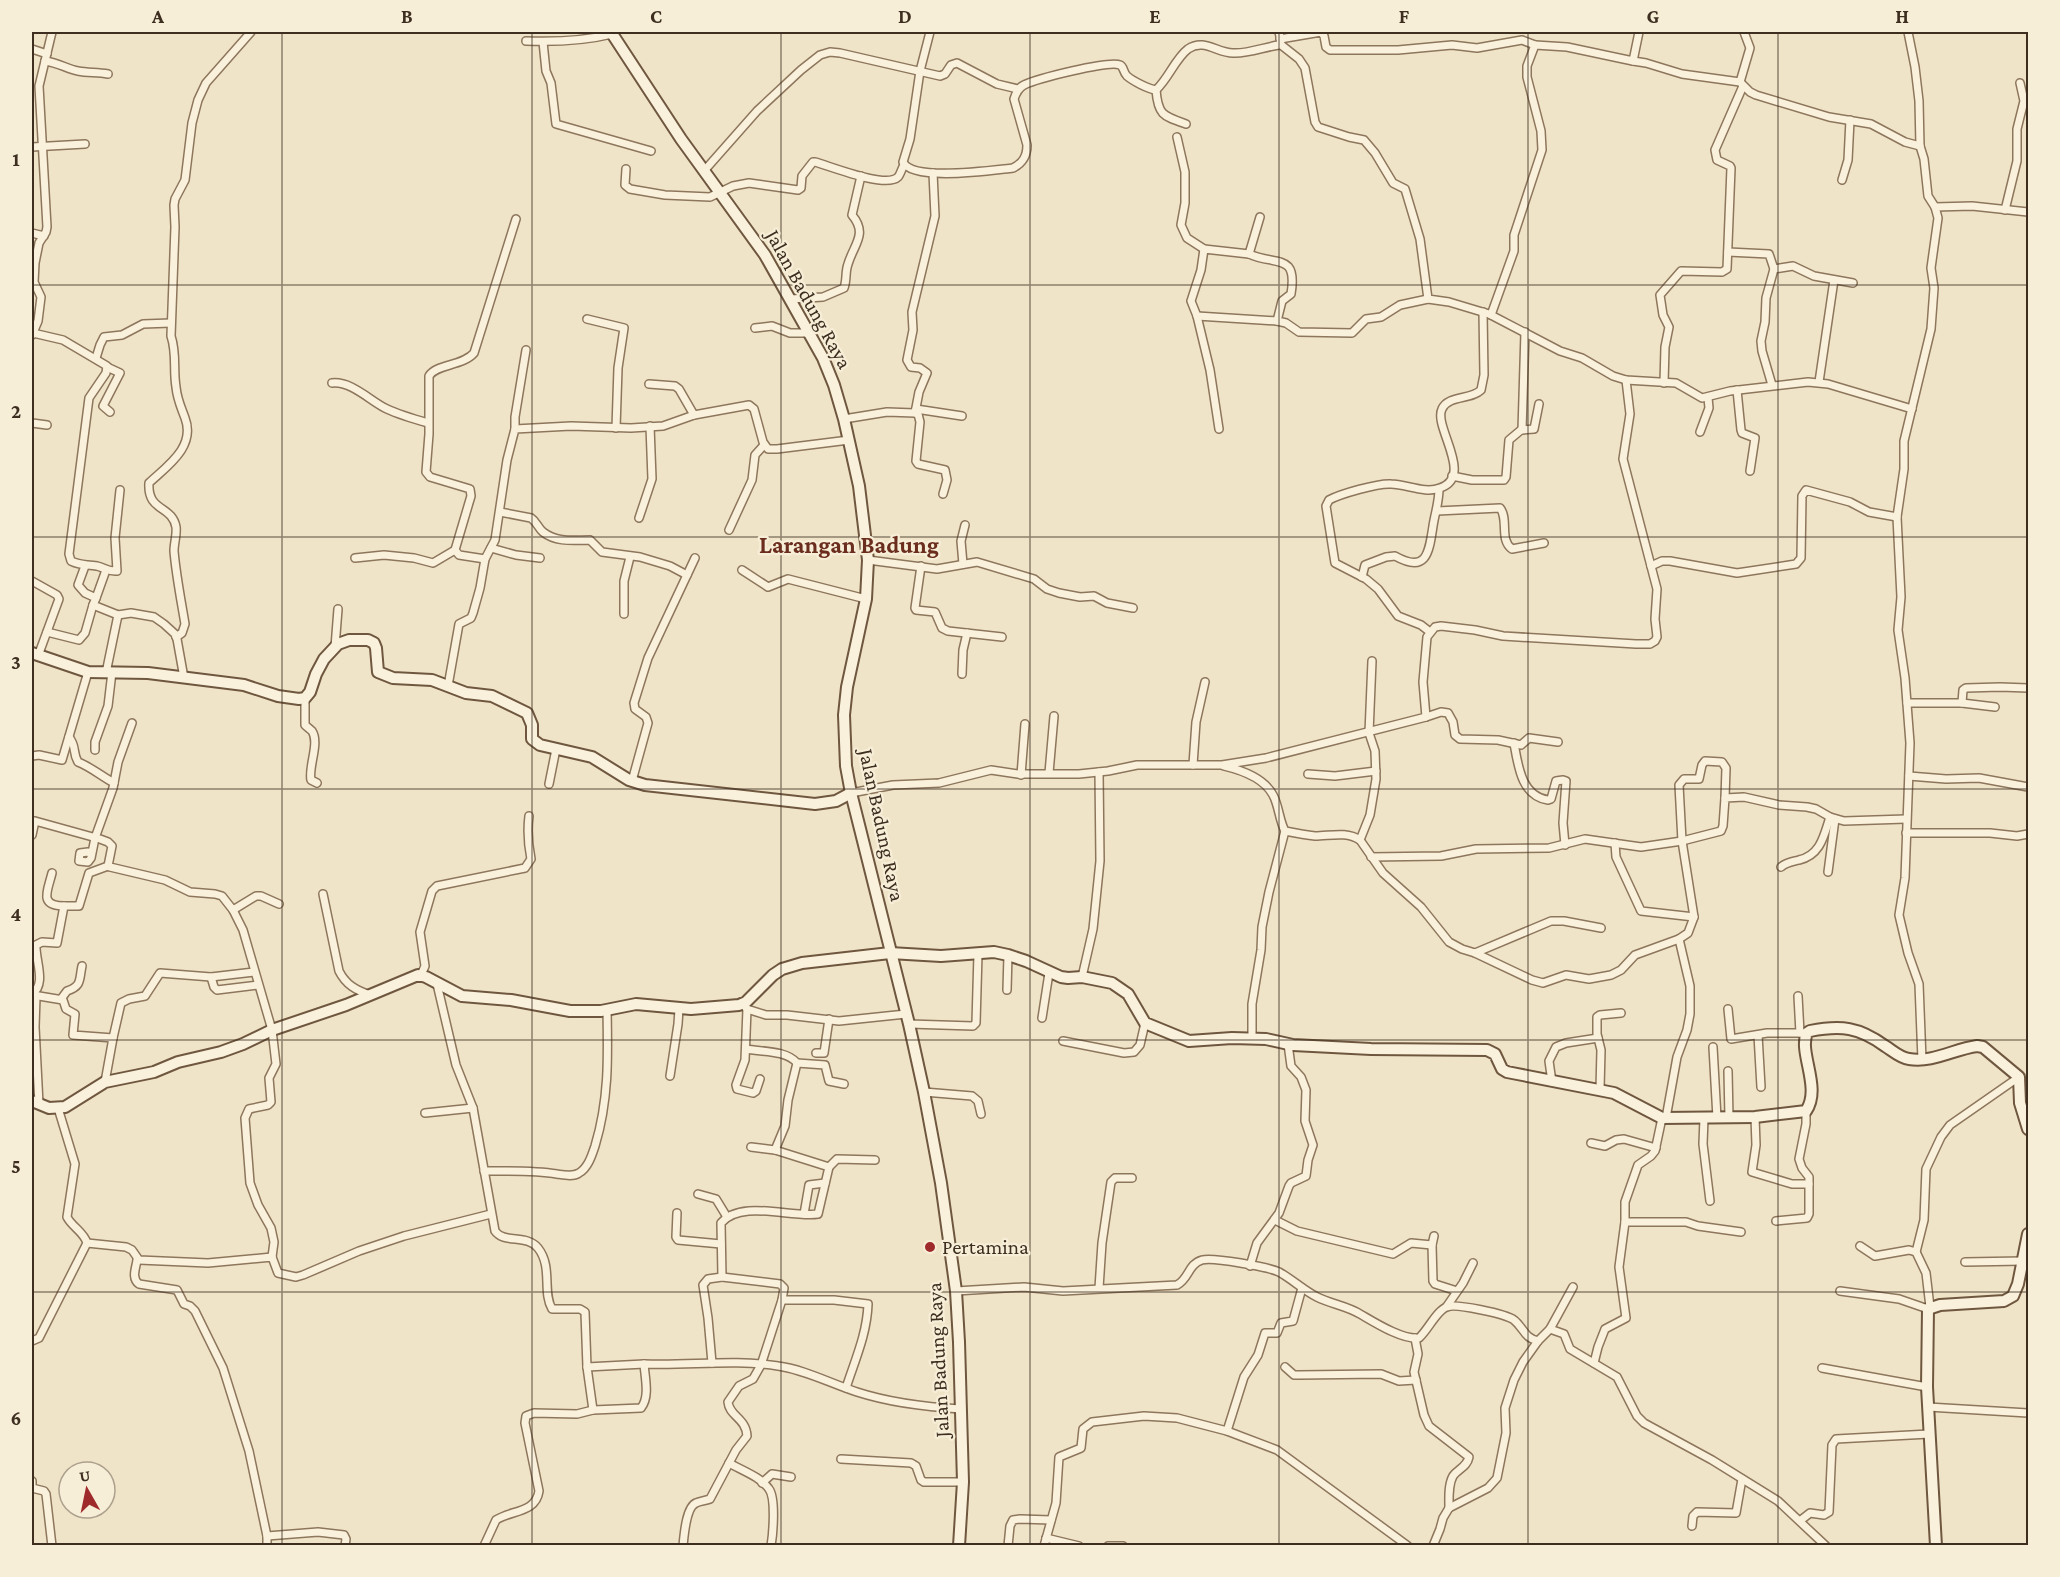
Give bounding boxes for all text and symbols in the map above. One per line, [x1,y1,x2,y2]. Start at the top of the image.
text: A [151,5,165,27]
text: B [401,5,413,27]
text: C [650,5,662,27]
text: D [898,5,912,27]
text: E [1149,5,1161,27]
text: F [1399,5,1410,27]
text: G [1647,5,1660,27]
text: H [1895,5,1909,27]
text: 1 [12,148,20,170]
street label: Jalan Badung Raya [760,223,857,373]
text: 2 [11,400,21,422]
district label: Larangan Badung [759,531,939,558]
text: 3 [11,651,21,673]
street label: Jalan Badung Raya [854,744,910,904]
text: 4 [11,903,22,925]
text: 5 [11,1155,21,1177]
place label: Pertamina [942,1235,1029,1259]
marker: Pertamina [923,1240,937,1254]
street label: Jalan Badung Raya [922,1281,954,1440]
text: 6 [11,1407,21,1429]
north arrow [57,1460,117,1520]
text: U [78,1466,92,1485]

